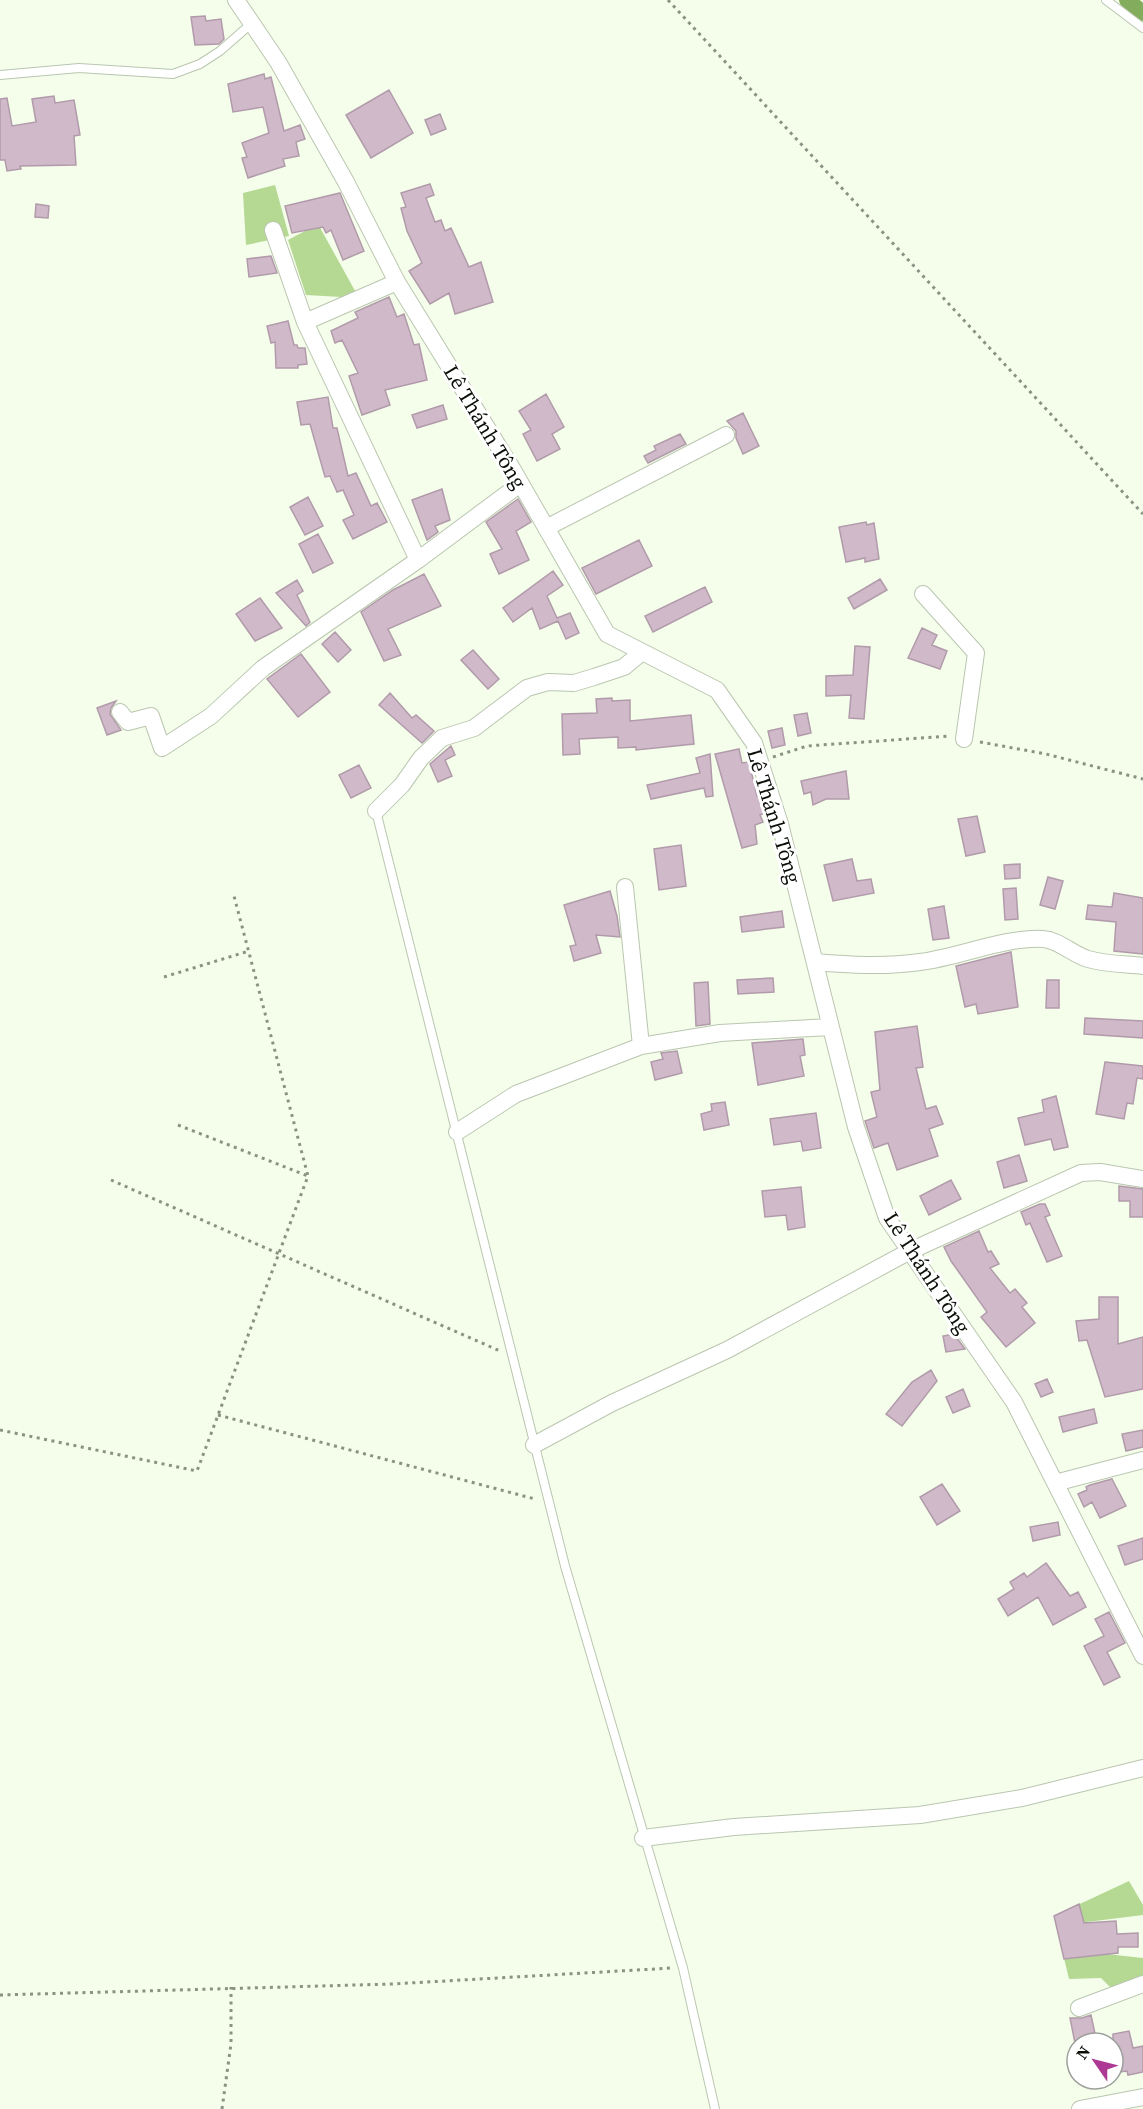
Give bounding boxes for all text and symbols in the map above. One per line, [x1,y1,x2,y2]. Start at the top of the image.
street label: Lê Thánh Tông [437,359,534,494]
street label: Lê Thánh Tông [740,745,809,887]
street label: Lê Thánh Tông [877,1206,978,1339]
north arrow [1065,2031,1125,2091]
text: N [1070,2041,1095,2063]

